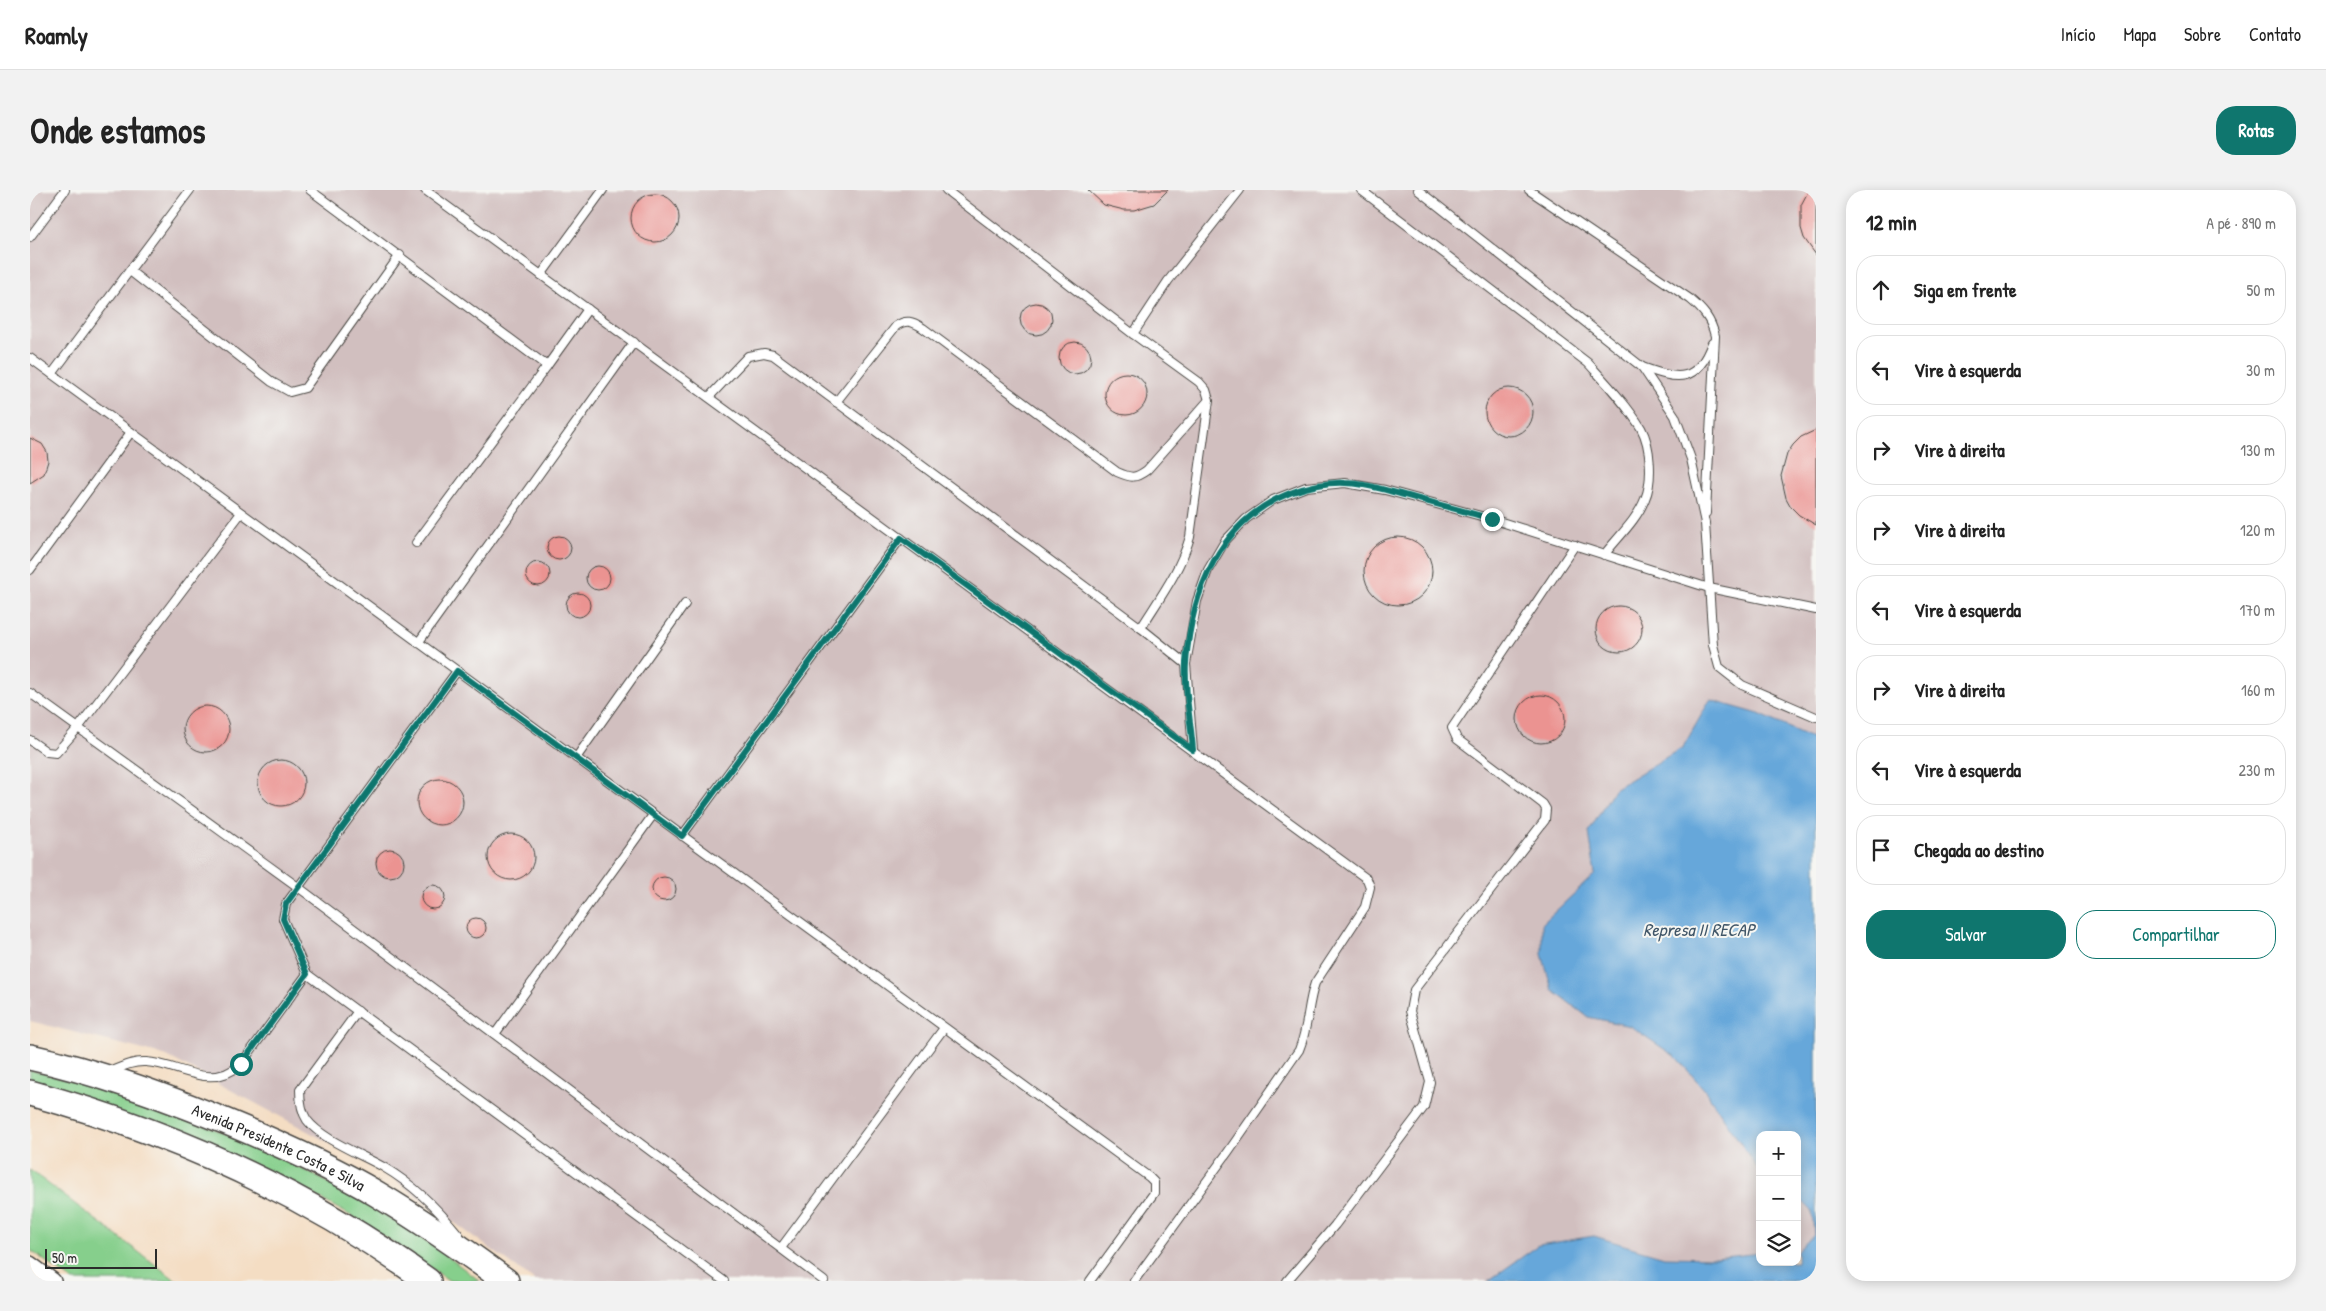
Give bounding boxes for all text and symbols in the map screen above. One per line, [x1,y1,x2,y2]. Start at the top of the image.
text: Roamly [25,19,88,51]
text: Início [2061,22,2095,47]
text: Mapa [2123,22,2156,47]
text: Sobre [2184,22,2221,47]
text: Contato [2249,22,2301,47]
button: Rotas [2216,106,2296,155]
text: Onde estamos [30,107,205,154]
text: 12 min [1866,208,1917,237]
text: A pé · 890 m [2206,212,2276,234]
icon: ahead [1867,276,1895,304]
text: Siga em frente [1914,277,2017,303]
text: 50 m [2247,279,2275,301]
icon: left [1867,356,1895,384]
text: Vire à esquerda [1914,357,2021,383]
text: 30 m [2246,359,2275,381]
icon: right [1867,436,1895,464]
text: Vire à direita [1914,437,2005,463]
text: 130 m [2240,439,2275,461]
route end [1481,508,1504,531]
icon: right [1867,516,1895,544]
text: Vire à direita [1914,517,2005,543]
text: 120 m [2240,519,2275,541]
icon: left [1867,596,1895,624]
text: Vire à esquerda [1914,597,2021,623]
text: 170 m [2240,599,2275,621]
icon: right [1867,676,1895,704]
text: Vire à direita [1914,677,2005,703]
text: 160 m [2241,679,2275,701]
icon: left [1867,756,1895,784]
text: Vire à esquerda [1914,757,2021,783]
text: 230 m [2239,759,2275,781]
icon: arrive [1867,836,1895,864]
text: Chegada ao destino [1914,837,2044,863]
button: Salvar [1866,910,2066,959]
button: Compartilhar [2076,910,2276,959]
water label: Represa II RECAP [1643,917,1757,942]
route start [230,1053,253,1076]
street label: Avenida Presidente Costa e Silva [189,1098,369,1196]
map controls [1756,1131,1801,1266]
button: + [1756,1131,1801,1176]
button: − [1756,1176,1801,1221]
button: layers [1756,1221,1801,1266]
scale bar [45,1246,158,1269]
text: 50 m [52,1248,77,1267]

